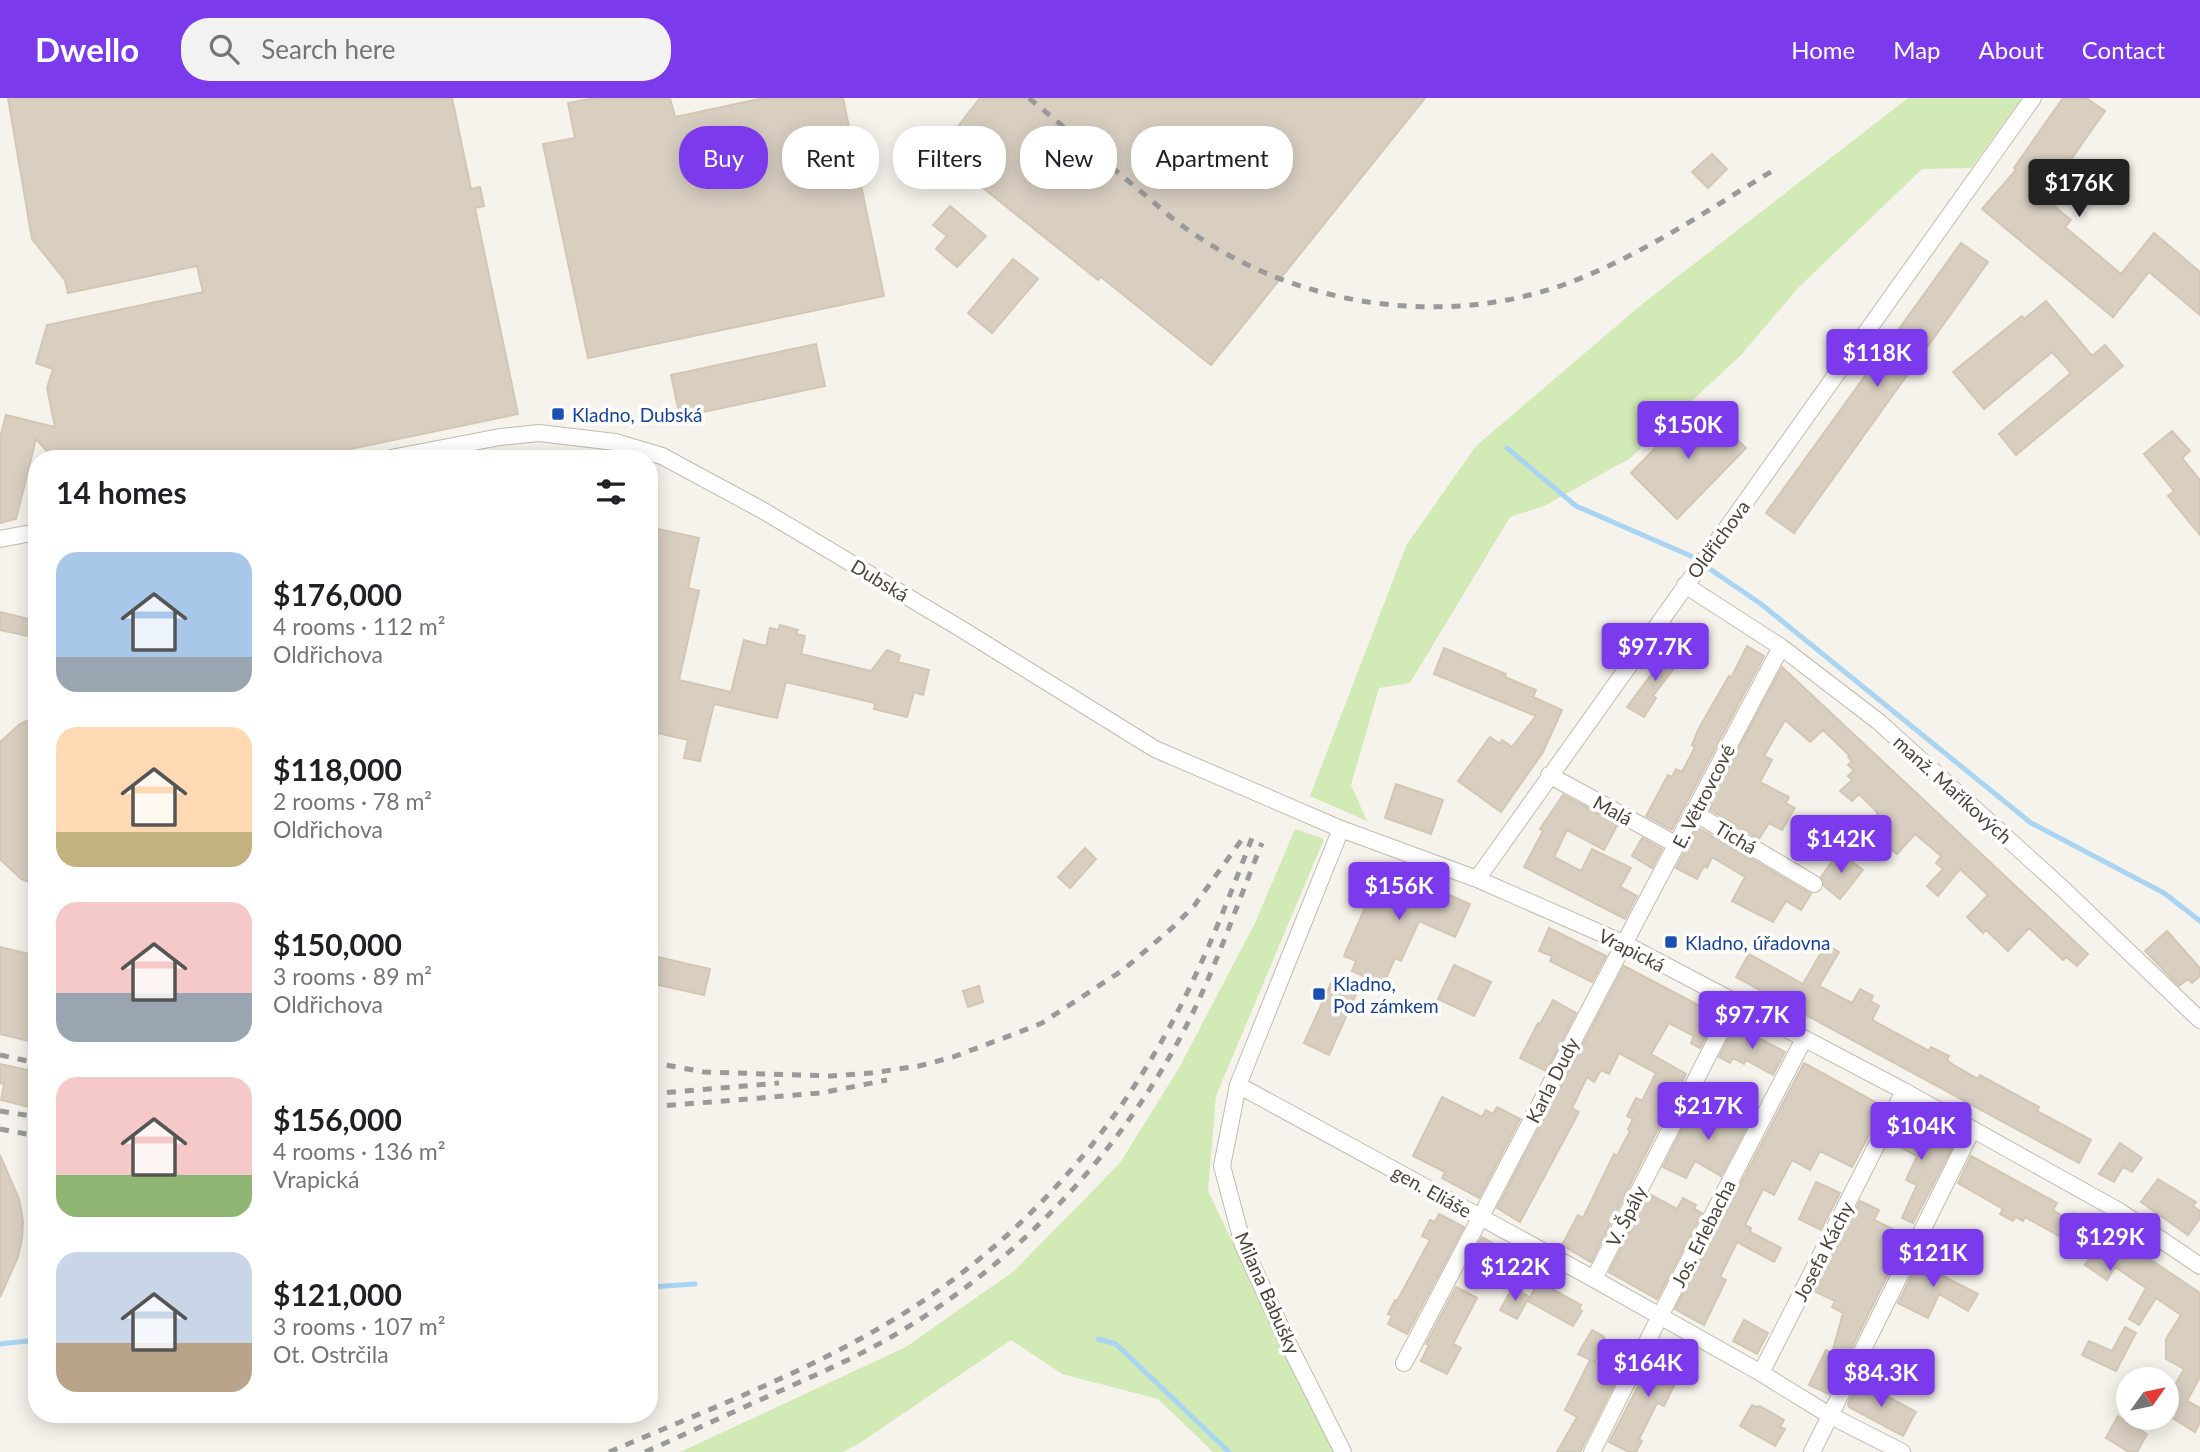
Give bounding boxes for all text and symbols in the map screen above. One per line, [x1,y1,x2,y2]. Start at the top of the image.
search box [181,18,671,81]
text: Dwello [35,29,139,69]
icon: search [205,30,243,68]
text: Search here [261,33,395,65]
text: Home [1791,35,1855,64]
text: Map [1893,35,1941,64]
text: About [1979,35,2044,64]
text: Contact [2082,35,2165,64]
chip: Buy [679,126,768,189]
chip: Rent [782,126,879,189]
chip: Filters [893,126,1006,189]
chip: New [1020,126,1117,189]
chip: Apartment [1131,126,1293,189]
pin: $176K [2030,159,2128,219]
text: $176K [2044,168,2114,196]
pin: $118K [1828,330,1926,389]
text: $118K [1842,338,1912,366]
pin: $150K [1639,402,1737,461]
place label: Kladno, Dubská [572,403,703,426]
marker: Kladno, Dubská [550,406,566,422]
text: $150K [1653,410,1723,438]
icon: filters [592,473,630,511]
text: 14 homes [56,474,187,510]
street label: Oldřichova [1682,495,1754,583]
street label: Dubská [847,554,913,606]
text: $176,000 [273,576,402,612]
icon: home [112,580,196,664]
text: 4 rooms · 112 m² [273,612,445,640]
pin: $97.7K [1598,624,1712,683]
text: $97.7K [1618,632,1692,660]
text: Oldřichova [273,640,383,668]
street label: manž. Maříkových [1889,730,2017,848]
street label: E. Větrovcové [1667,740,1739,852]
text: $118,000 [273,751,402,787]
icon: home [112,755,196,839]
text: 2 rooms · 78 m² [273,787,432,815]
street label: Malá [1590,790,1636,830]
text: Oldřichova [273,815,383,843]
street label: Tichá [1711,816,1761,858]
pin: $142K [1792,816,1890,875]
text: $142K [1806,824,1876,852]
pin: $156K [1350,862,1448,922]
text: $156K [1364,871,1434,899]
street label: Vrapická [1595,924,1669,976]
text: $150,000 [273,926,402,962]
icon: home [112,930,196,1014]
place label: Kladno, úřadovna [1685,931,1831,954]
marker: Kladno, úřadovna [1663,934,1679,950]
text: 3 rooms · 89 m² [273,962,432,990]
place label: Kladno, Pod zámkem [1333,972,1439,1017]
marker: Kladno, Pod zámkem [1311,986,1327,1002]
text: Oldřichova [273,990,383,1018]
pin: $97.7K [1695,992,1809,1051]
text: $97.7K [1715,1000,1789,1028]
street label: Karla Dudy [1521,1033,1583,1127]
pin: $217K [1659,1082,1757,1142]
text: $217K [1673,1091,1743,1119]
text: $156,000 [273,1101,402,1137]
pin: $104K [1872,1102,1970,1162]
icon: home [112,1105,196,1189]
text: $104K [1886,1111,1956,1139]
text: 4 rooms · 136 m² [273,1137,445,1165]
street label: gen. Eliáše [1388,1160,1476,1222]
text: Vrapická [273,1165,359,1193]
street label: Jos. Erlebacha [1666,1175,1740,1291]
street label: V. Špály [1601,1182,1651,1250]
street label: Josefa Káchy [1788,1197,1858,1305]
pin: $129K [2061,1214,2159,1273]
text: $129K [2075,1222,2145,1250]
street label: Milana Babušky [1231,1228,1305,1358]
pin: $121K [1884,1230,1982,1289]
text: $121K [1898,1238,1968,1266]
pin: $122K [1466,1244,1564,1303]
text: $122K [1480,1252,1550,1280]
text: $121,000 [273,1276,402,1312]
icon: home [112,1280,196,1364]
text: 3 rooms · 107 m² [273,1312,445,1340]
text: Ot. Ostrčila [273,1340,389,1368]
pin: $164K [1599,1340,1697,1399]
text: $164K [1613,1348,1683,1376]
pin: $84.3K [1824,1350,1938,1409]
text: $84.3K [1844,1358,1918,1386]
north arrow [2116,1367,2179,1430]
map controls [2116,1367,2179,1430]

